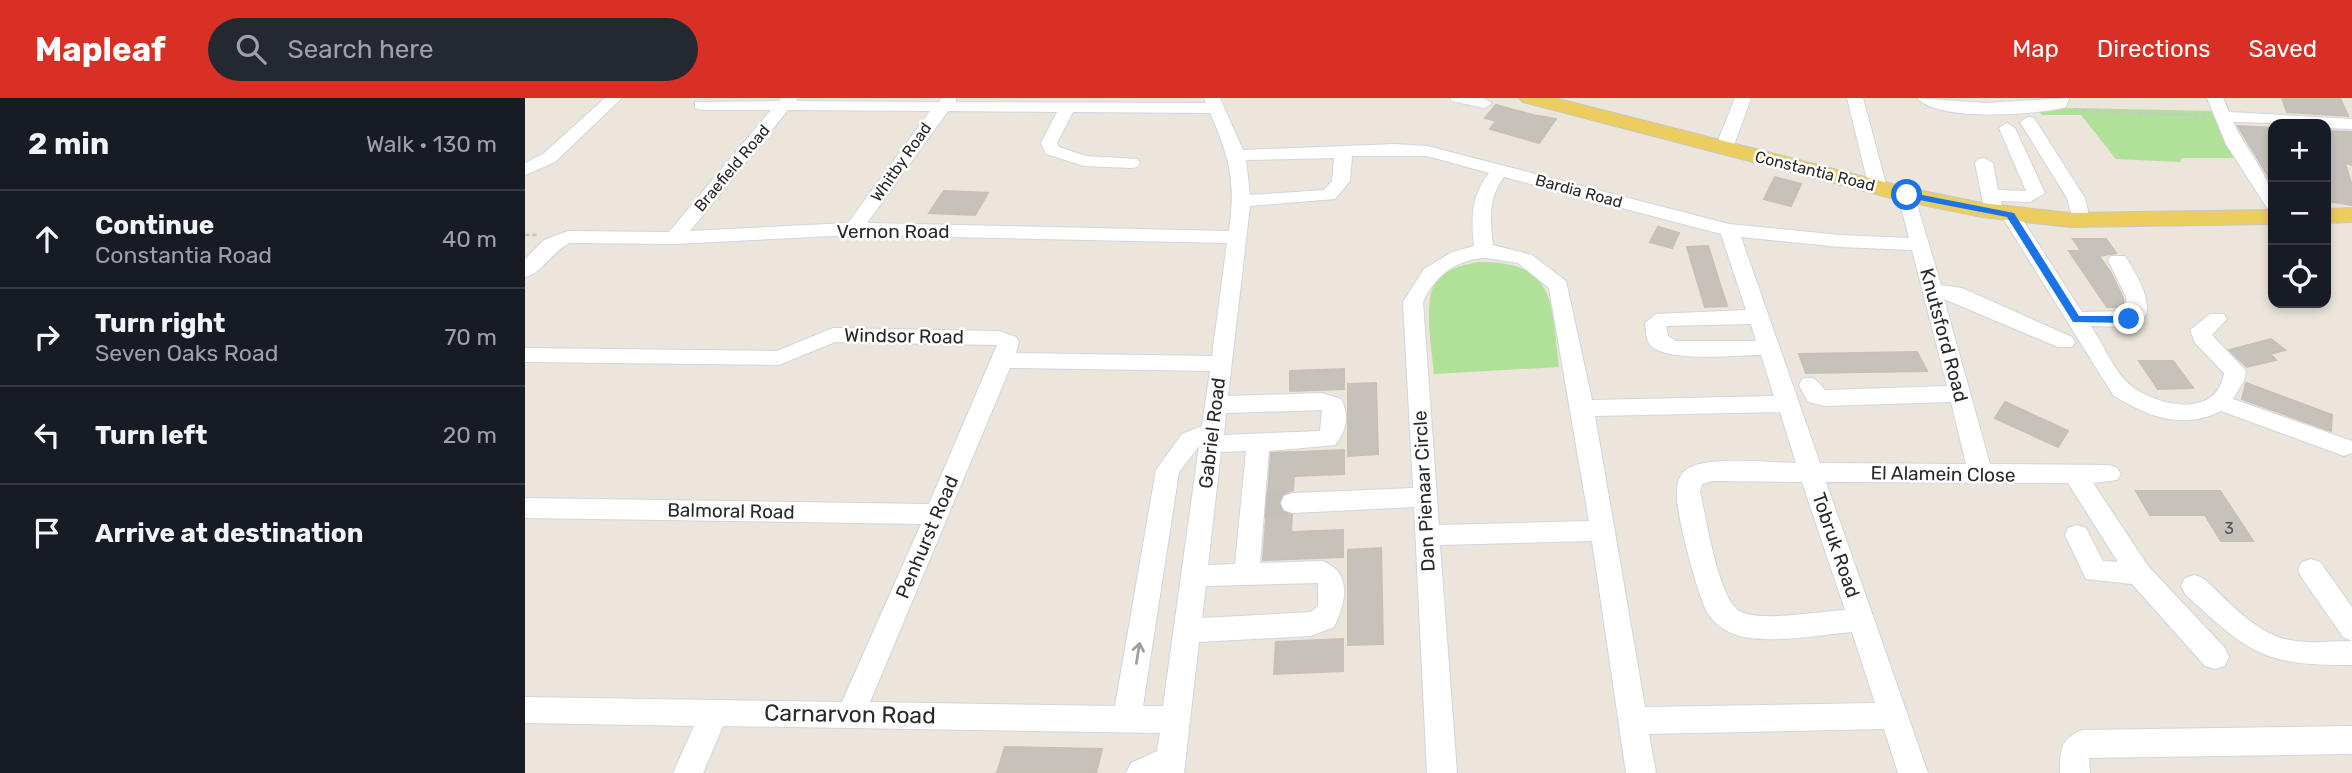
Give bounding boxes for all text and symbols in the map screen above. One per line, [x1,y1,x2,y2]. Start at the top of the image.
search box [208,18,698,81]
text: Mapleaf [35,30,166,69]
icon: search [232,30,270,68]
text: Search here [288,34,433,65]
text: Map [2012,35,2059,63]
text: Directions [2097,35,2210,63]
text: Saved [2248,35,2317,63]
street label: Whitby Road [867,119,935,205]
map controls [2268,119,2331,308]
button: + [2268,119,2331,182]
street label: Braefield Road [690,121,774,215]
text: 2 min [28,126,109,162]
text: Walk · 130 m [366,130,497,158]
street label: Constantia Road [1753,147,1877,195]
street label: Bardia Road [1533,170,1625,212]
route start [1891,179,1922,210]
button: − [2268,182,2331,245]
text: Continue [95,210,214,241]
icon: ahead [28,220,66,258]
street label: Vernon Road [837,220,949,243]
text: 40 m [442,225,497,253]
text: Constantia Road [95,241,272,269]
button: locate [2268,245,2331,308]
street label: Knutsford Road [1915,266,1973,404]
route end [2113,303,2144,334]
text: Turn right [95,308,225,339]
icon: right [28,318,66,356]
text: 70 m [445,323,497,351]
street label: Windsor Road [844,323,964,349]
text: Seven Oaks Road [95,339,278,367]
street label: Gabriel Road [1194,376,1230,490]
street label: Dan Pienaar Circle [1408,410,1440,572]
icon: left [28,416,66,454]
text: Turn left [95,420,207,451]
text: 20 m [443,421,497,449]
street label: El Alamein Close [1870,461,2016,487]
street label: Penhurst Road [891,472,963,602]
street label: Tobruk Road [1807,490,1865,600]
street label: Balmoral Road [667,498,795,524]
icon: arrive [28,514,66,552]
text: Arrive at destination [95,518,363,549]
house number: 3 [2224,519,2234,538]
one-way arrow [1132,642,1145,665]
street label: Carnarvon Road [764,699,936,729]

